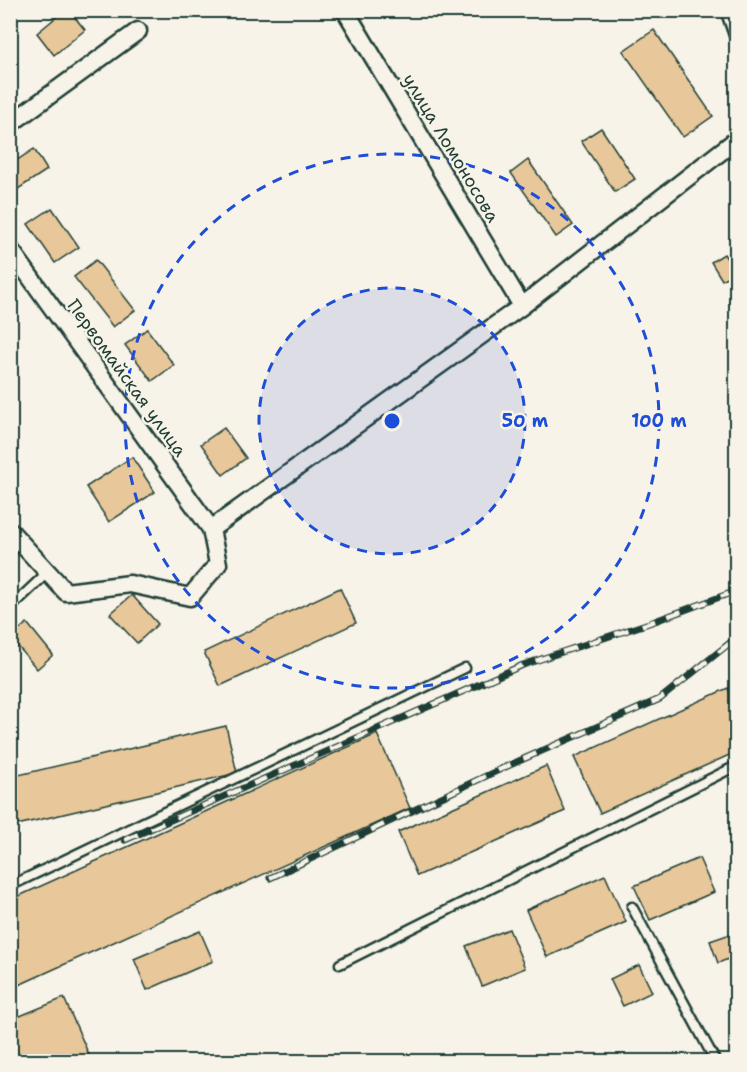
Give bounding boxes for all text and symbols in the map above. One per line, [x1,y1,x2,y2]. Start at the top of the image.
street label: улица Ломоносова [397,69,505,227]
street label: Первомайская улица [62,295,192,461]
text: 50 m [502,409,549,433]
text: 100 m [631,409,687,433]
centre of rings [382,411,402,431]

